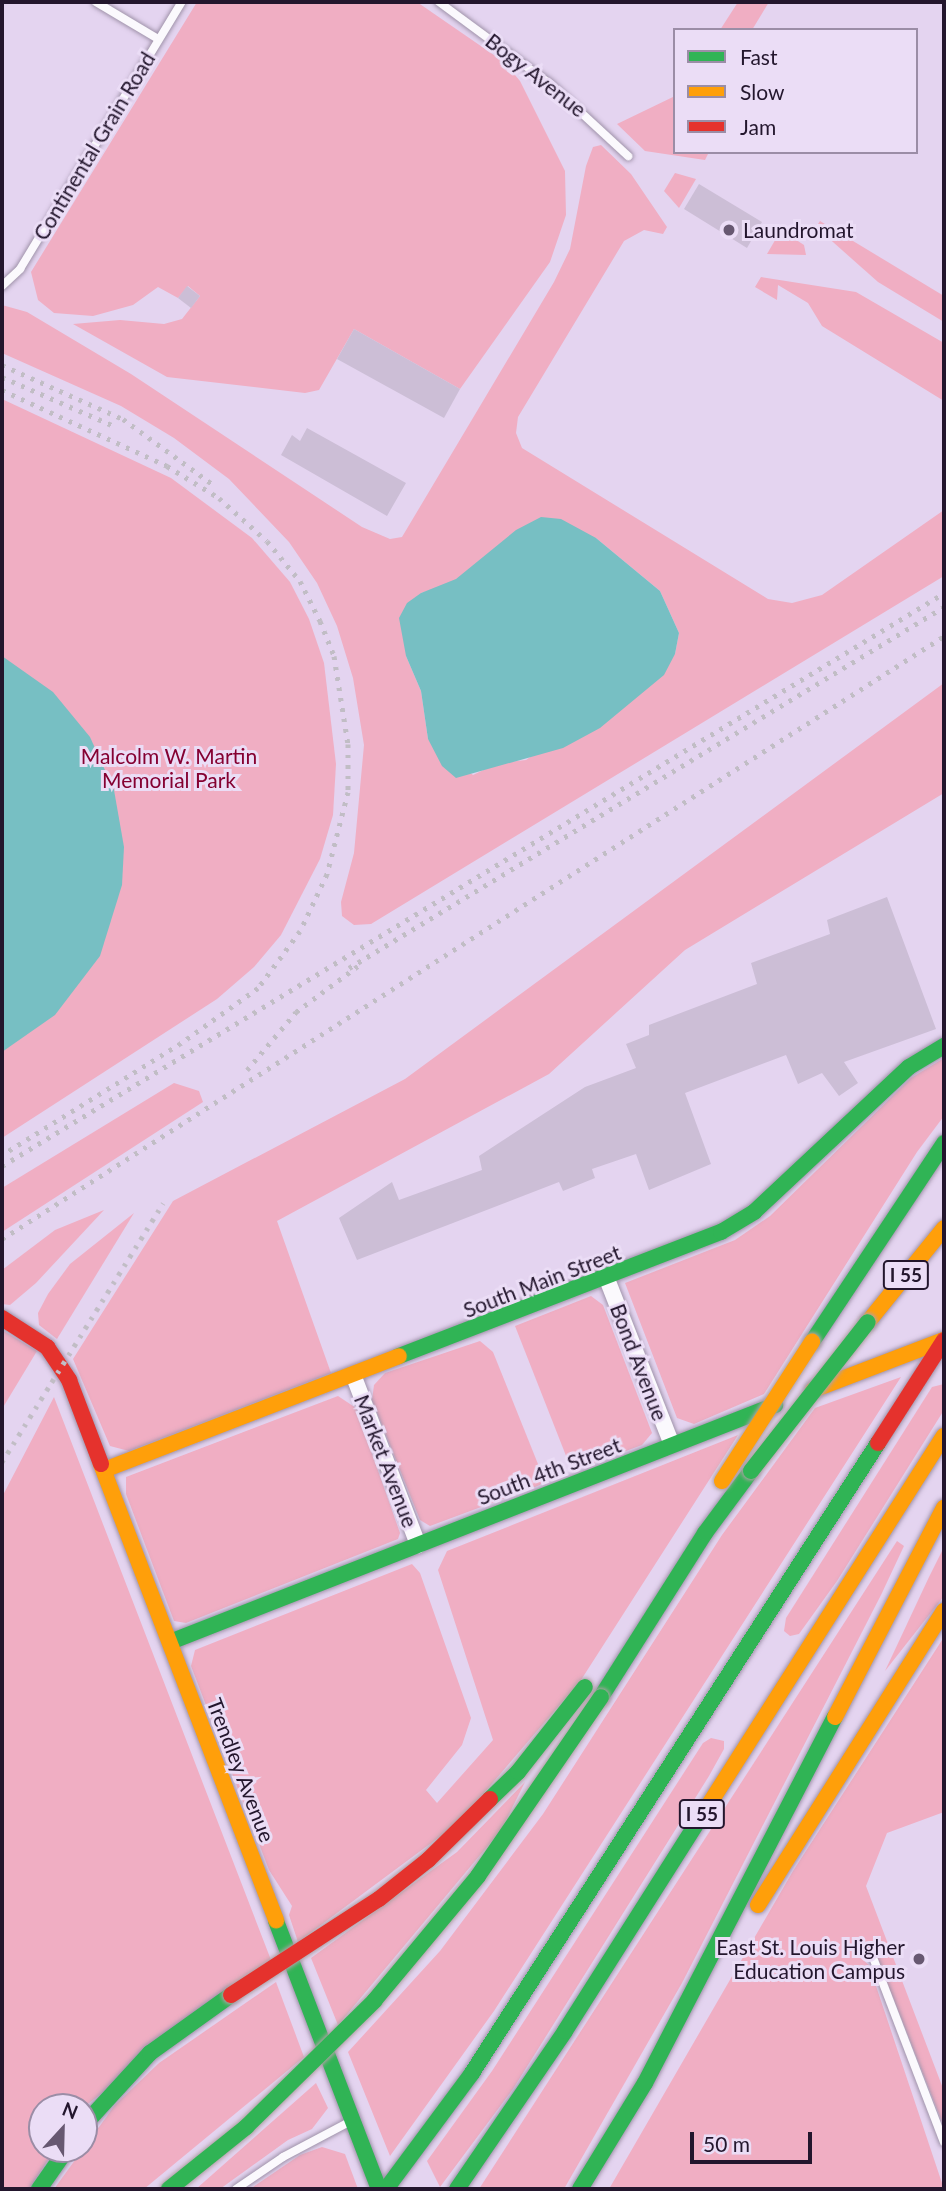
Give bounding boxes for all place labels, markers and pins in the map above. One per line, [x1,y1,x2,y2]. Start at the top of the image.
place label: Laundromat [743,217,854,243]
marker: Laundromat [721,222,737,238]
place label: East St. Louis Higher Education Campus [716,1934,905,1984]
marker: East St. Louis Higher Education Campus [911,1951,927,1967]

